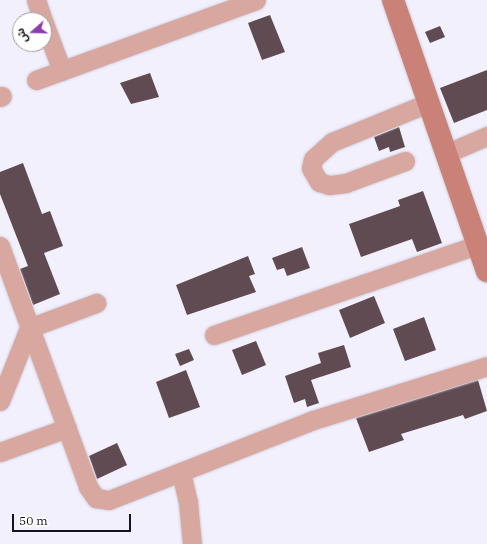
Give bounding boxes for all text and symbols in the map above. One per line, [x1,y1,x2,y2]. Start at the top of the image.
north arrow [12,12,52,52]
text: ش [13,26,31,45]
scale bar [14,506,133,532]
text: 50 m [19,513,48,528]

